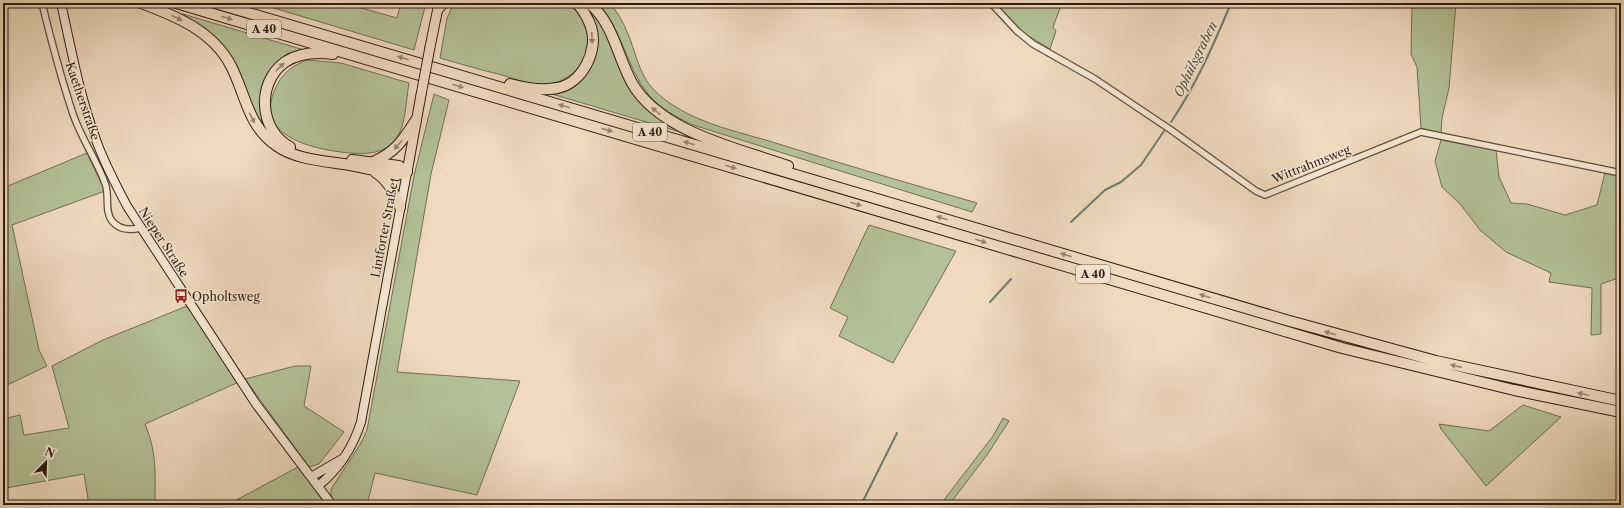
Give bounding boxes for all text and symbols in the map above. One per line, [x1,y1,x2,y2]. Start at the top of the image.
one-way arrow [171,15,183,21]
one-way arrow [221,15,233,21]
water label: Ophülsgraben [1170,18,1220,100]
road number: A 40 [247,20,281,38]
one-way arrow [589,32,595,45]
one-way arrow [396,55,408,61]
street label: Kaetherstraße [63,60,103,142]
one-way arrow [276,63,285,72]
one-way arrow [452,83,464,89]
one-way arrow [558,103,570,109]
one-way arrow [651,107,662,116]
one-way arrow [249,112,255,124]
road number: A 40 [633,123,667,141]
one-way arrow [601,127,613,133]
one-way arrow [394,140,403,151]
one-way arrow [682,140,694,146]
street label: Wittrahmsweg [1269,141,1353,187]
one-way arrow [726,164,738,170]
street label: Lintforter Straße [367,181,401,279]
one-way arrow [850,201,862,207]
street label: Nieper Straße [136,204,192,280]
one-way arrow [936,215,948,221]
one-way arrow [975,238,987,244]
one-way arrow [1060,252,1072,258]
road number: A 40 [1076,265,1110,283]
bus stop icon: Opholtsweg [173,288,189,304]
place label: Opholtsweg [192,289,261,304]
one-way arrow [1199,293,1211,299]
one-way arrow [1324,330,1336,336]
one-way arrow [1450,362,1462,368]
one-way arrow [1577,390,1589,396]
north arrow [26,442,66,482]
text: N [43,444,57,461]

